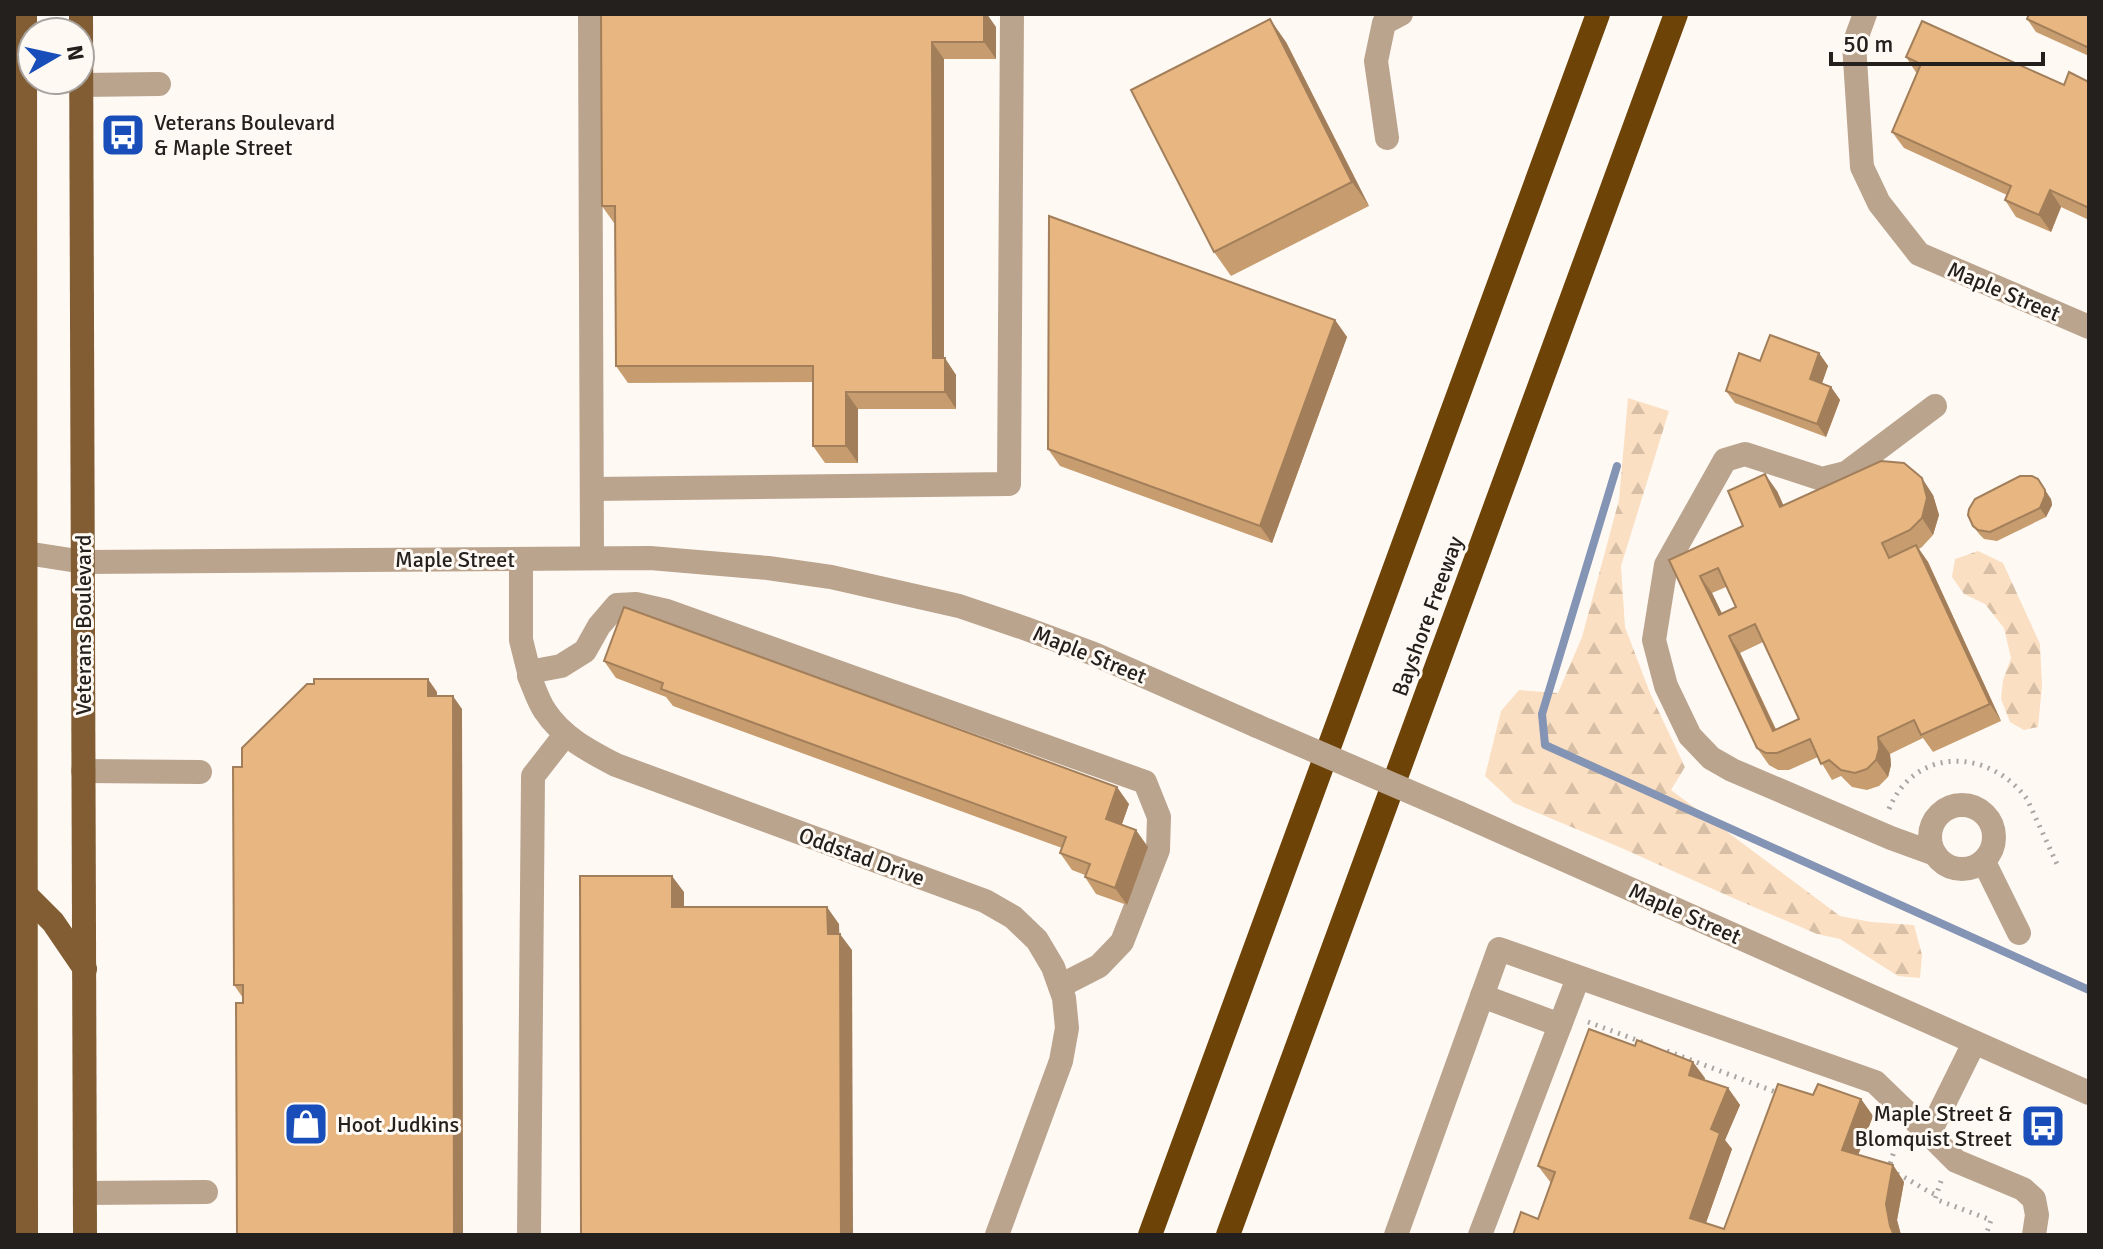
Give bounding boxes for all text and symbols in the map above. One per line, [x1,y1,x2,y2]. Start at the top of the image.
north arrow [16,16,96,96]
scale bar [1831,16,2043,66]
text: 50 m [1843,29,1893,59]
text: N [61,43,90,63]
place label: Veterans Boulevard & Maple Street [154,109,335,161]
bus stop icon: Veterans Boulevard & Maple Street [99,111,147,159]
street label: Maple Street [1943,256,2065,327]
street label: Bayshore Freeway [1386,532,1469,700]
street label: Veterans Boulevard [70,534,97,716]
street label: Maple Street [395,546,515,573]
street label: Maple Street [1029,619,1151,690]
street label: Oddstad Drive [795,821,928,892]
street label: Maple Street [1624,877,1745,950]
shop icon: Hoot Judkins [282,1100,330,1148]
place label: Maple Street & Blomquist Street [1854,1100,2012,1152]
bus stop icon: Maple Street & Blomquist Street [2019,1102,2067,1150]
place label: Hoot Judkins [337,1111,459,1138]

